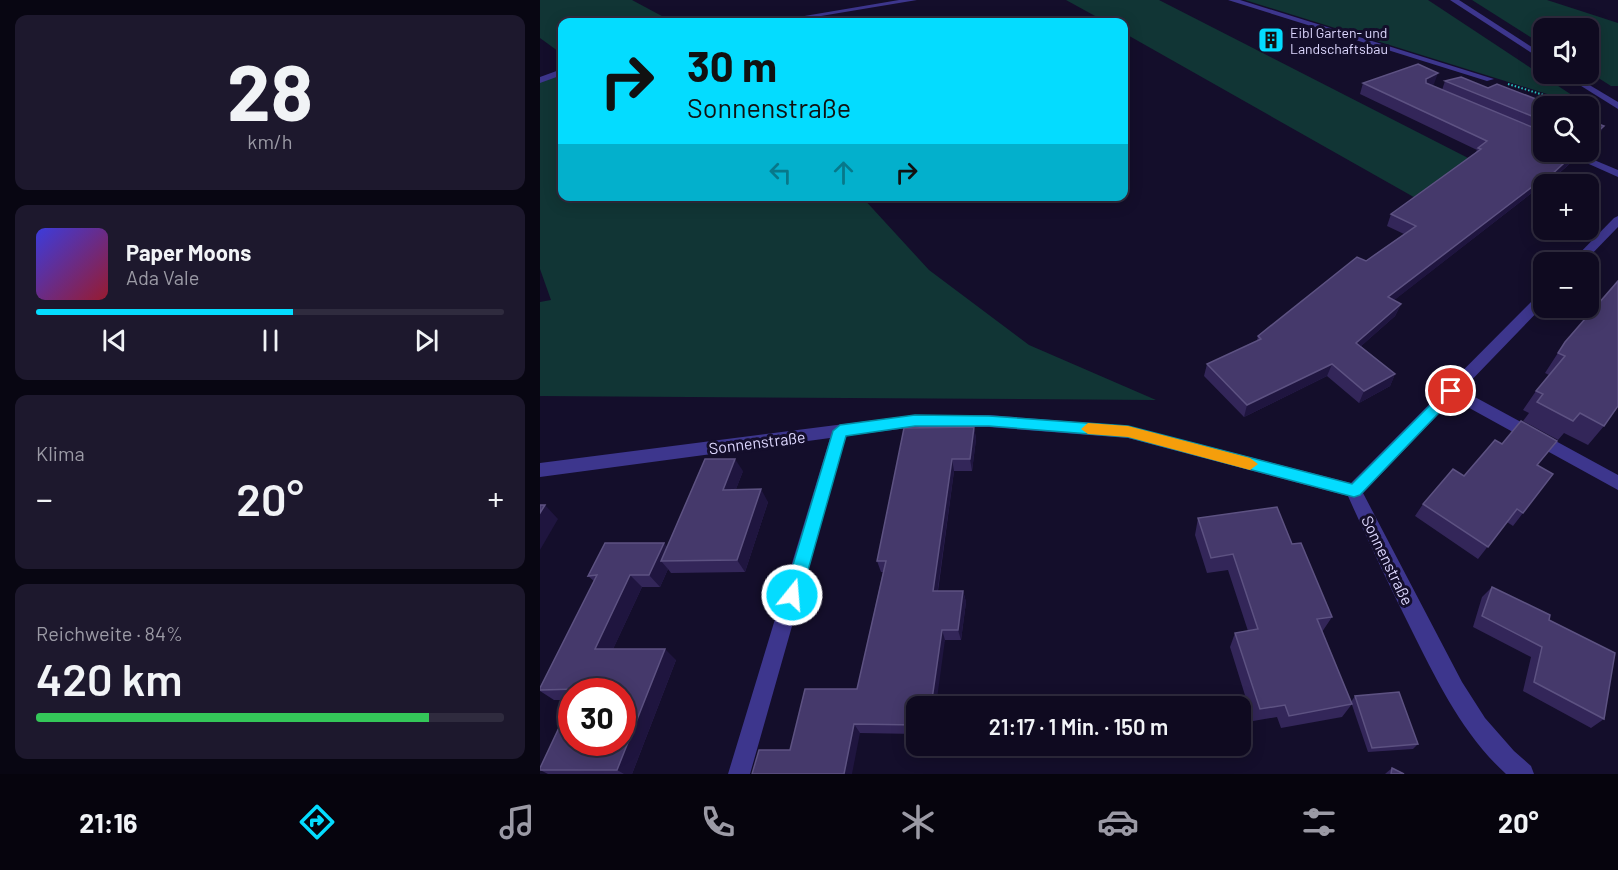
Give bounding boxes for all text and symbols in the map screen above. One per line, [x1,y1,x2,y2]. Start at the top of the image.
map controls [1533,18,1599,318]
button: sound [1533,18,1599,84]
place label: Eibl Garten- und Landschaftsbau [1290,24,1388,57]
building icon: Eibl Garten- und Landschaftsbau [1256,25,1286,55]
text: 30 m [687,40,777,90]
icon: right [588,42,666,120]
text: 28 [227,43,313,137]
text: Sonnenstraße [687,91,851,123]
button: search [1533,96,1599,162]
text: km/h [247,129,293,153]
icon: left [764,156,797,189]
icon: ahead [827,156,860,189]
icon: right [890,156,923,189]
button: + [1533,174,1599,240]
text: Paper Moons [126,239,251,265]
button: − [1533,252,1599,318]
text: Ada Vale [126,265,199,289]
icon: previous [98,324,131,357]
icon: pause [254,324,287,357]
icon: next [410,324,443,357]
pin [1425,365,1476,416]
icon: arrive [1434,374,1467,407]
street label: Sonnenstraße [708,427,806,457]
text: Klima [36,441,85,465]
text: 20° [236,471,304,525]
text: − [36,478,53,518]
text: + [488,478,504,518]
street label: Sonnenstraße [1358,512,1418,608]
position arrow [760,563,824,627]
text: Reichweite · 84% [36,621,183,645]
text: 420 km [36,651,182,705]
speed limit sign: 30 [558,678,636,756]
text: 21:17 · 1 Min. · 150 m [989,713,1168,739]
icon: directions [296,801,338,843]
icon: music [496,801,538,843]
icon: phone [697,801,739,843]
icon: climate [897,801,939,843]
icon: car [1097,801,1139,843]
icon: filters [1298,801,1340,843]
text: 21:16 [79,806,138,838]
text: 20° [1498,806,1539,838]

